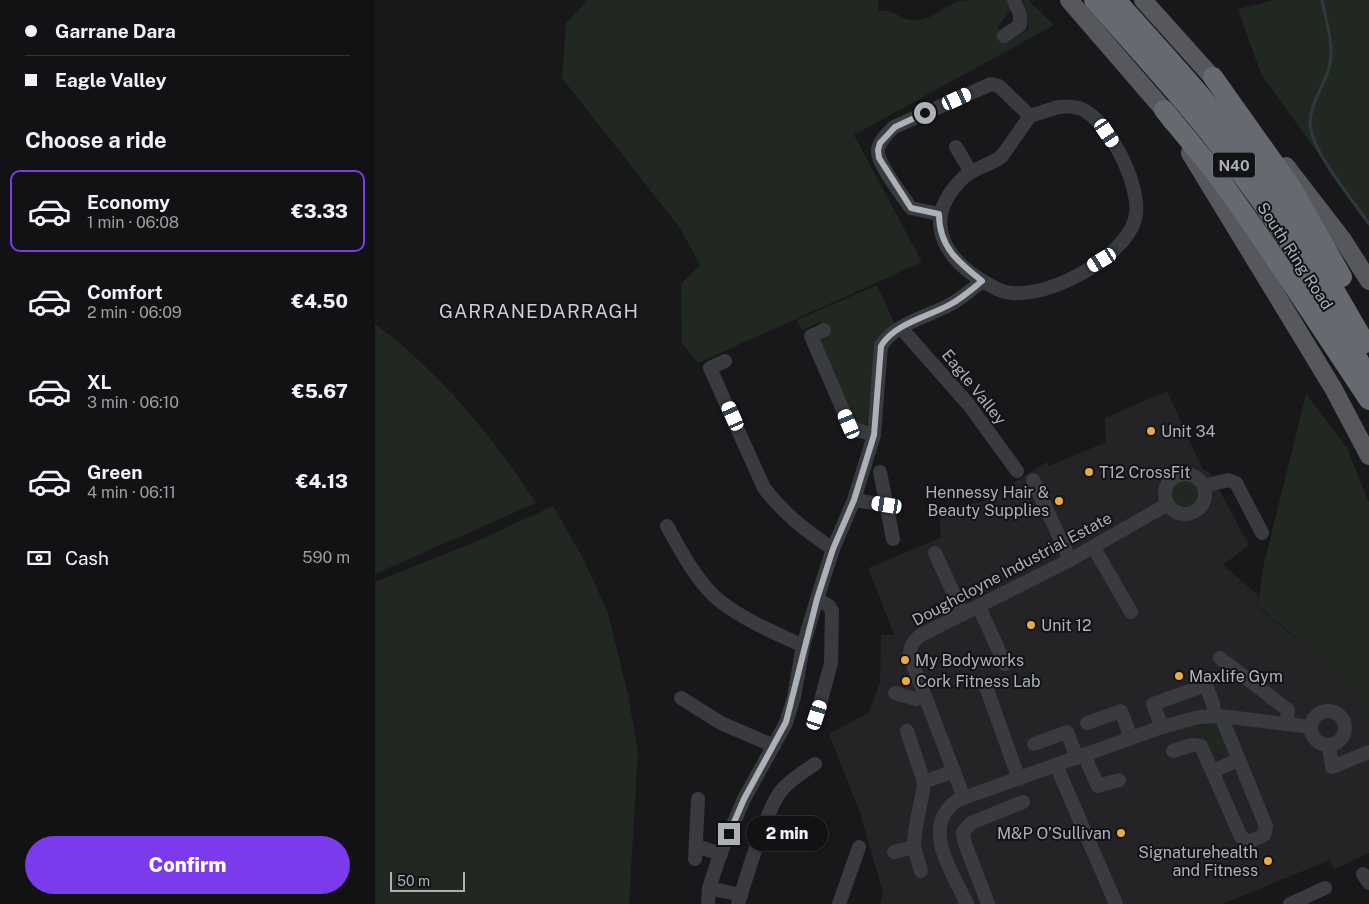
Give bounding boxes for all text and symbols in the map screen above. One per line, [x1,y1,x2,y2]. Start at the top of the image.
text: Garrane Dara [55,20,176,42]
text: Eagle Valley [55,69,166,91]
car [940,86,973,112]
route start [914,102,936,124]
car [1092,116,1121,150]
text: Choose a ride [25,127,167,153]
road number: N40 [1213,152,1255,178]
icon: car [27,189,72,234]
text: Economy [87,191,170,213]
street label: South Ring Road [1253,199,1337,313]
text: €3.33 [291,200,348,222]
text: 1 min · 06:08 [87,213,179,232]
car [1085,246,1118,274]
icon: car [27,279,72,324]
text: Comfort [87,281,163,303]
text: €4.50 [291,290,348,312]
district label: GARRANEDARRAGH [439,300,639,322]
text: 2 min · 06:09 [87,303,182,322]
street label: Eagle Valley [938,346,1010,429]
icon: car [27,369,72,414]
text: XL [87,371,112,393]
text: €5.67 [292,380,348,402]
text: 3 min · 06:10 [87,393,179,412]
car [720,399,745,433]
car [836,407,861,441]
place label: Unit 34 [1161,422,1216,441]
marker: Unit 34 [1145,425,1157,437]
icon: car [27,459,72,504]
text: Green [87,461,142,483]
place label: T12 CrossFit [1099,463,1190,482]
marker: T12 CrossFit [1083,466,1095,478]
text: €4.13 [296,470,348,492]
text: 4 min · 06:11 [87,483,176,502]
place label: Hennessy Hair & Beauty Supplies [925,483,1049,520]
car [871,495,902,515]
marker: Hennessy Hair & Beauty Supplies [1053,495,1065,507]
street label: Doughcloyne Industrial Estate [909,508,1115,630]
icon: cash [25,544,53,572]
text: Cash [65,547,109,569]
text: 590 m [302,548,350,567]
place label: Unit 12 [1041,616,1092,635]
marker: Unit 12 [1025,619,1037,631]
place label: My Bodyworks [915,651,1024,670]
marker: My Bodyworks [899,654,911,666]
place label: Maxlife Gym [1189,667,1283,686]
marker: Maxlife Gym [1173,670,1185,682]
place label: Cork Fitness Lab [916,672,1040,691]
marker: Cork Fitness Lab [900,675,912,687]
car [805,698,828,732]
callout: 2 min [747,816,829,852]
route end [718,823,740,845]
text: 2 min [766,824,808,843]
place label: M&P O’Sullivan [997,824,1111,843]
marker: M&P O’Sullivan [1115,827,1127,839]
button: Confirm [25,836,350,894]
place label: Signaturehealth and Fitness [1138,843,1258,880]
marker: Signaturehealth and Fitness [1262,855,1274,867]
scale bar [390,869,465,892]
text: 50 m [397,873,430,889]

